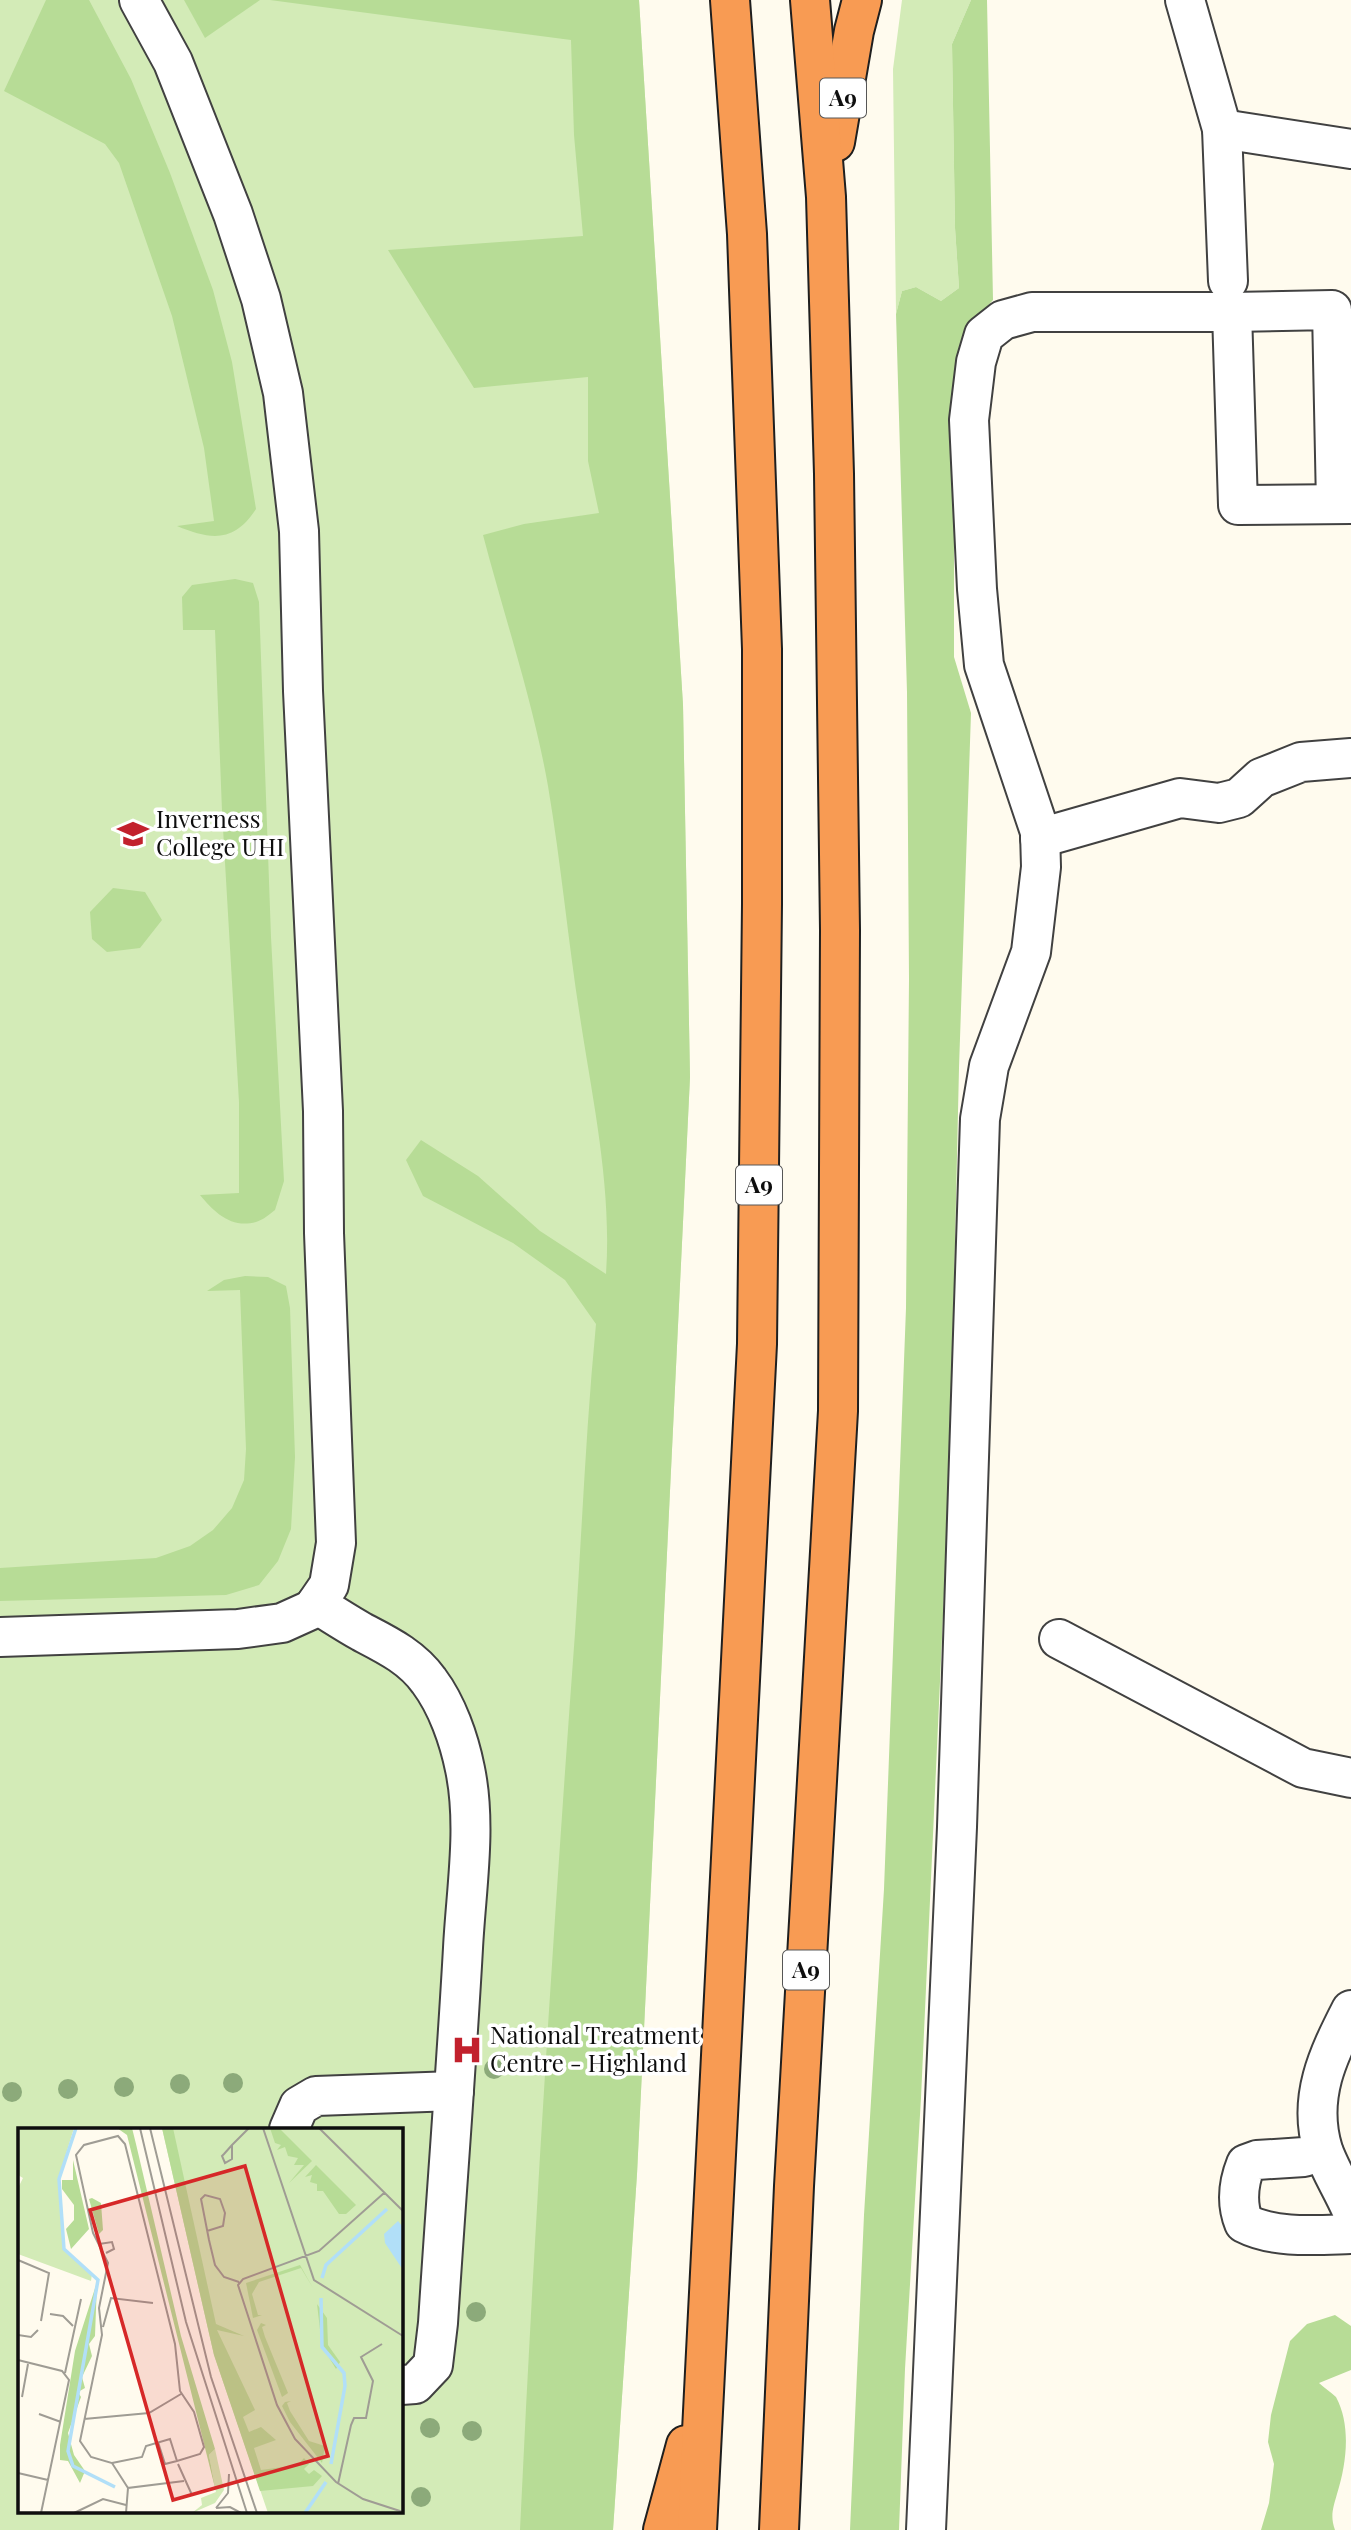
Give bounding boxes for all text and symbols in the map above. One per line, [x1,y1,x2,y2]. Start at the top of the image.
road number: A9 [820,78,866,118]
place label: Inverness College UHI [156,802,284,862]
school or university icon: Inverness College UHI [116,817,150,851]
road number: A9 [736,1166,782,1204]
road number: A9 [783,1951,829,1990]
place label: National Treatment Centre - Highland [490,2018,700,2078]
hospital icon: National Treatment Centre - Highland [450,2033,484,2067]
inset map [18,2128,402,2512]

